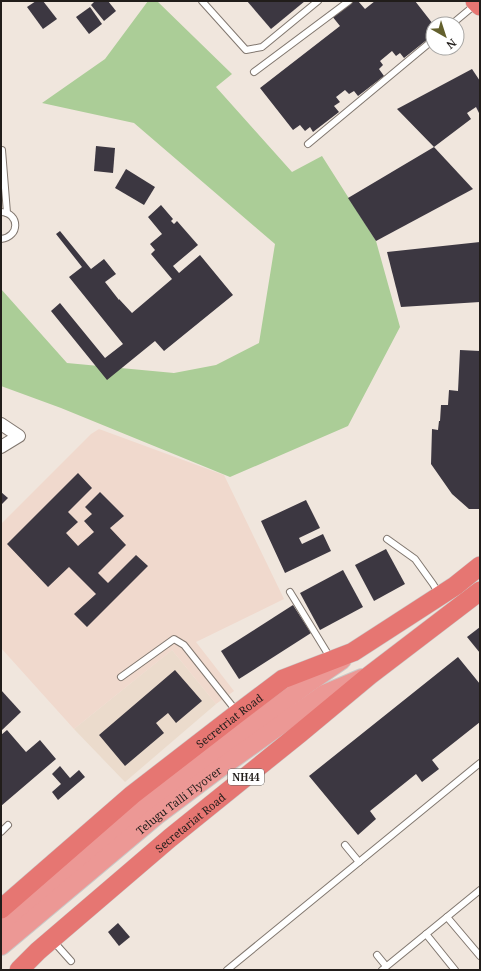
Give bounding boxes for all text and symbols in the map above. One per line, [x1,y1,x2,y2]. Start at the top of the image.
north arrow [425,16,465,56]
text: N [443,36,460,53]
street label: Secretriat Road [192,690,265,751]
street label: Telugu Talli Flyover [133,762,225,837]
road number: NH44 [228,769,264,785]
street label: Secretariat Road [151,789,228,855]

